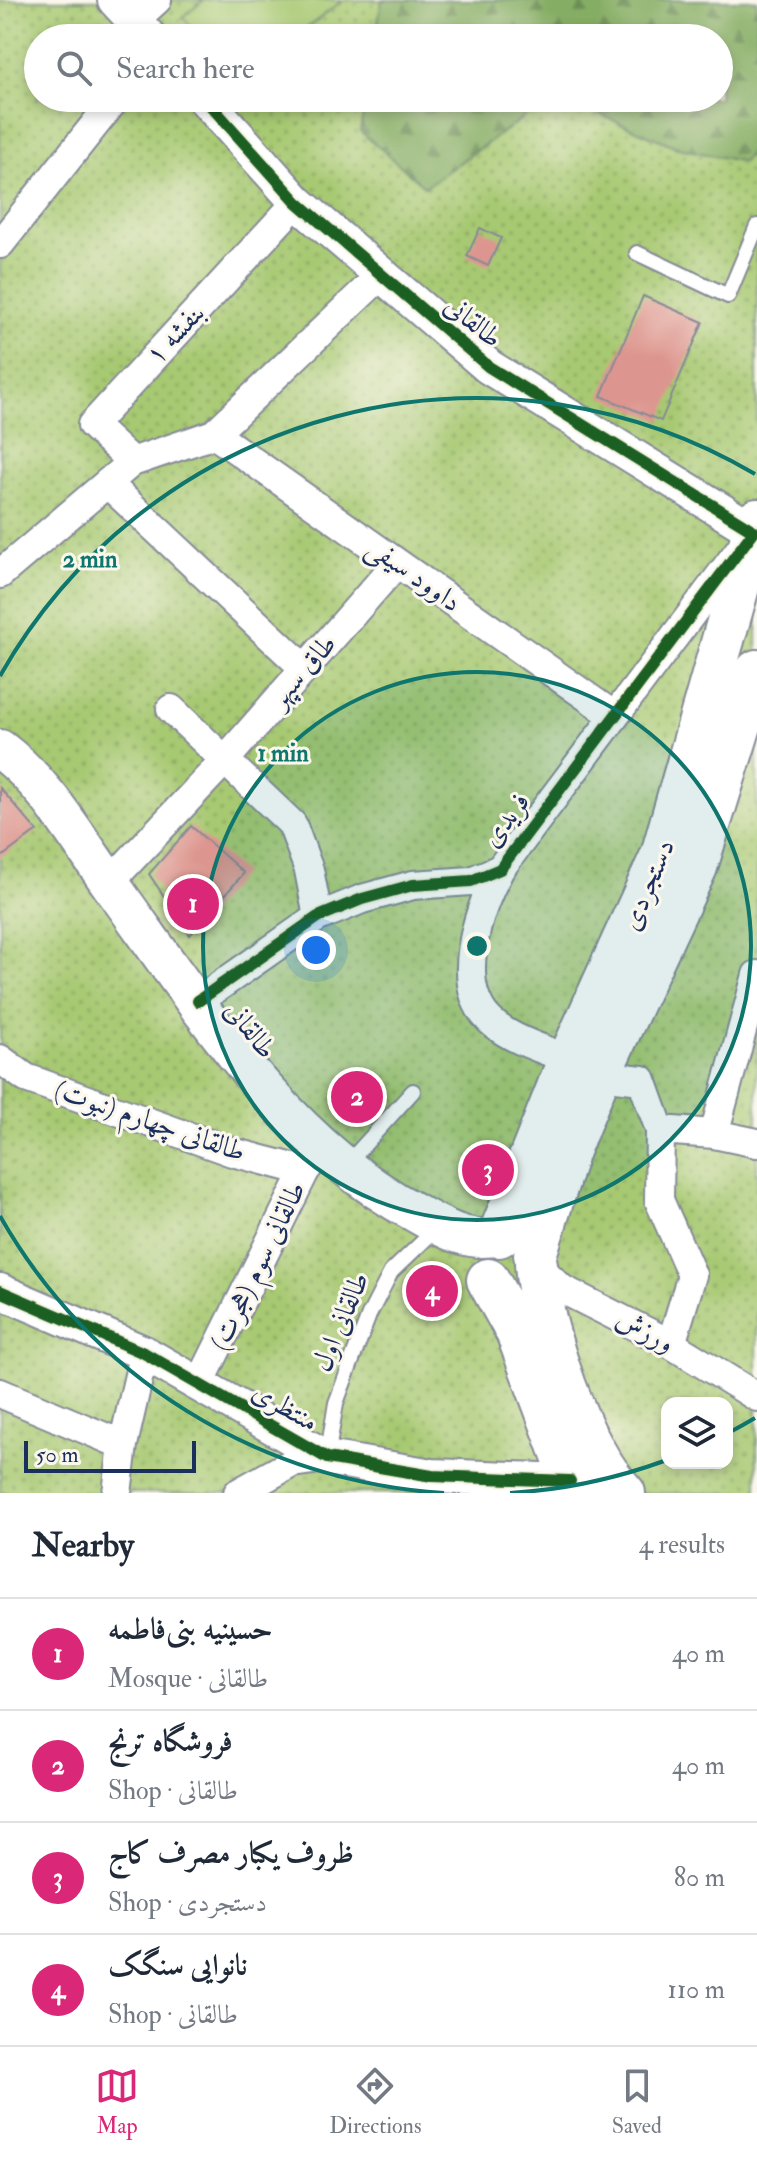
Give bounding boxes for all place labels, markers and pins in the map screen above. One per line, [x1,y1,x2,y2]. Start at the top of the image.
pin: 1 [167,874,219,934]
centre of rings [463,932,491,960]
pin: 2 [331,1067,383,1127]
pin: 3 [462,1140,514,1200]
pin: 4 [406,1261,458,1321]

